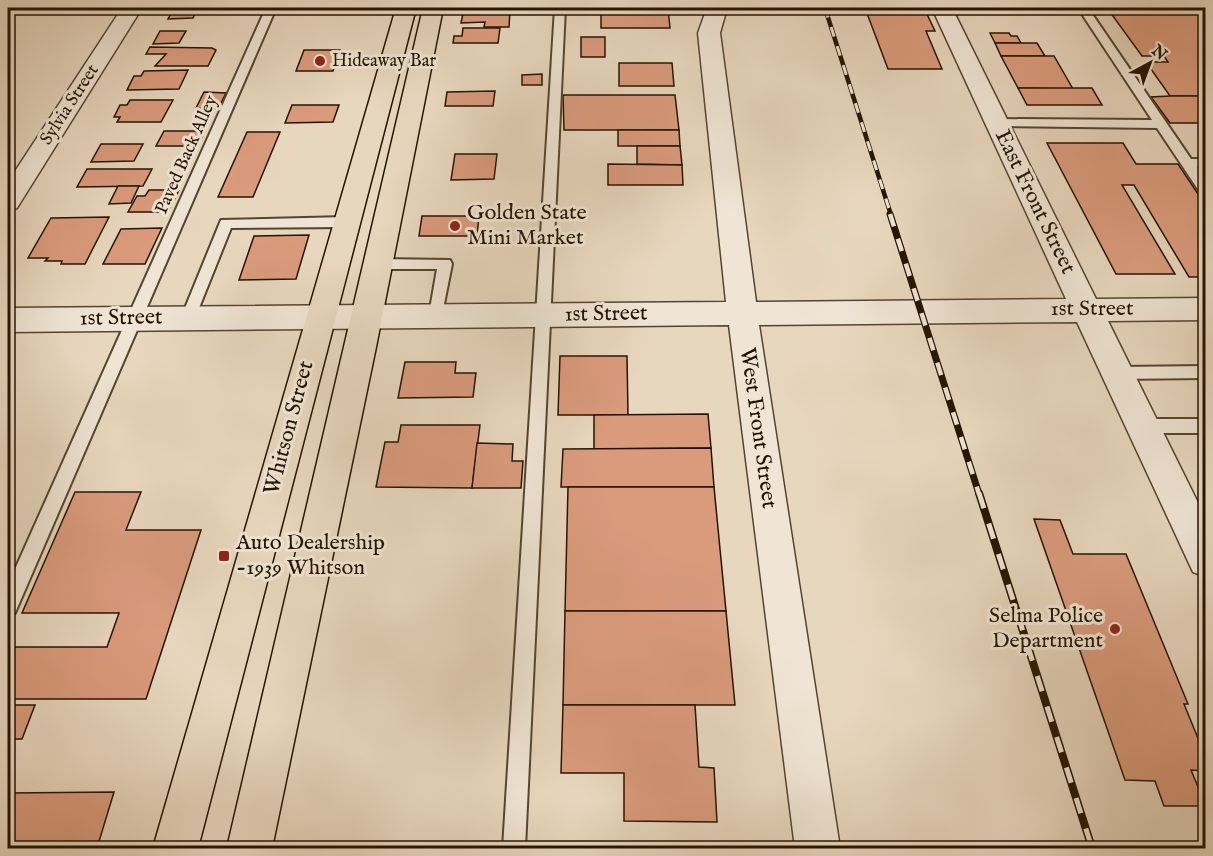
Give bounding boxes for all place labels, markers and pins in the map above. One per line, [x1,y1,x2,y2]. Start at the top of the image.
place label: Hideaway Bar [332,50,436,73]
marker: Hideaway Bar [313,54,327,68]
place label: Golden State Mini Market [467,199,587,252]
marker: Golden State Mini Market [448,219,462,233]
place label: Auto Dealership -1939 Whitson [235,529,385,582]
marker: Auto Dealership -1939 Whitson [217,549,231,563]
place label: Selma Police Department [989,602,1103,655]
marker: Selma Police Department [1108,622,1122,636]

